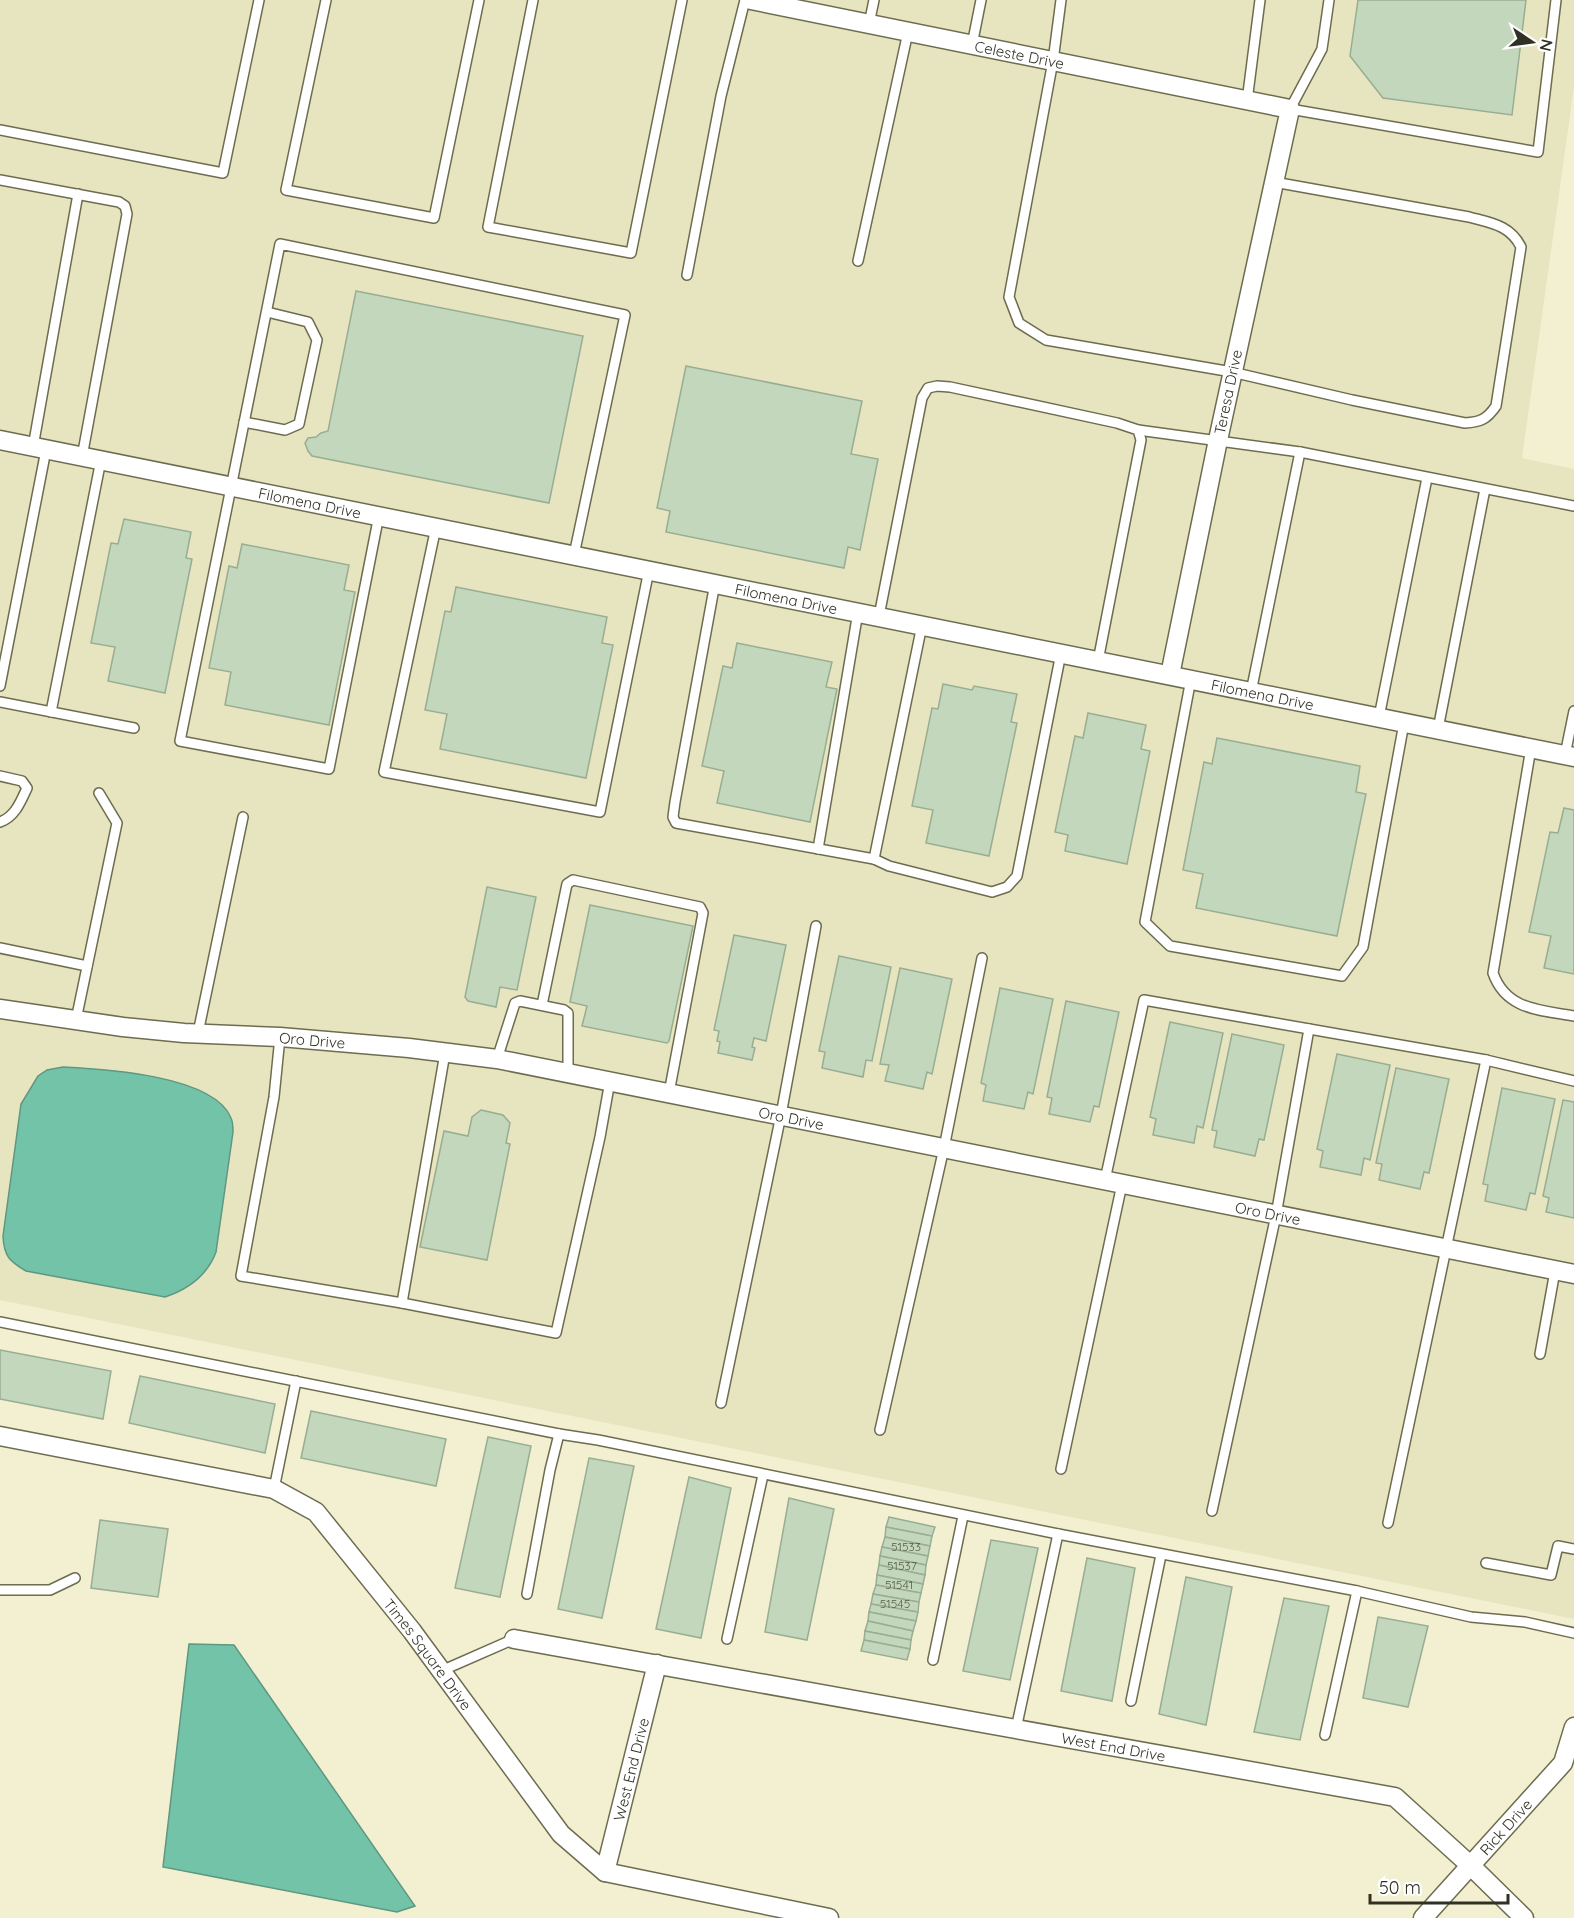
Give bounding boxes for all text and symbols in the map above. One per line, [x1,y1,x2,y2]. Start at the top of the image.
north arrow [1502,12,1562,72]
street label: Celeste Drive [973,36,1066,73]
text: N [1536,37,1558,53]
street label: Teresa Drive [1210,348,1246,436]
street label: Filomena Drive [257,483,363,522]
street label: Filomena Drive [733,579,839,618]
street label: Filomena Drive [1210,675,1316,714]
street label: Oro Drive [278,1027,346,1052]
street label: Oro Drive [757,1102,826,1134]
street label: Oro Drive [1234,1197,1302,1229]
house number: 51533 [891,1539,921,1554]
house number: 51537 [887,1558,917,1573]
house number: 51541 [885,1577,913,1592]
street label: Times Square Drive [380,1594,476,1714]
house number: 51545 [880,1596,910,1611]
street label: West End Drive [609,1716,653,1823]
street label: West End Drive [1060,1728,1167,1765]
street label: Rick Drive [1475,1795,1536,1859]
scale bar [1370,1867,1508,1905]
text: 50 m [1379,1876,1421,1899]

